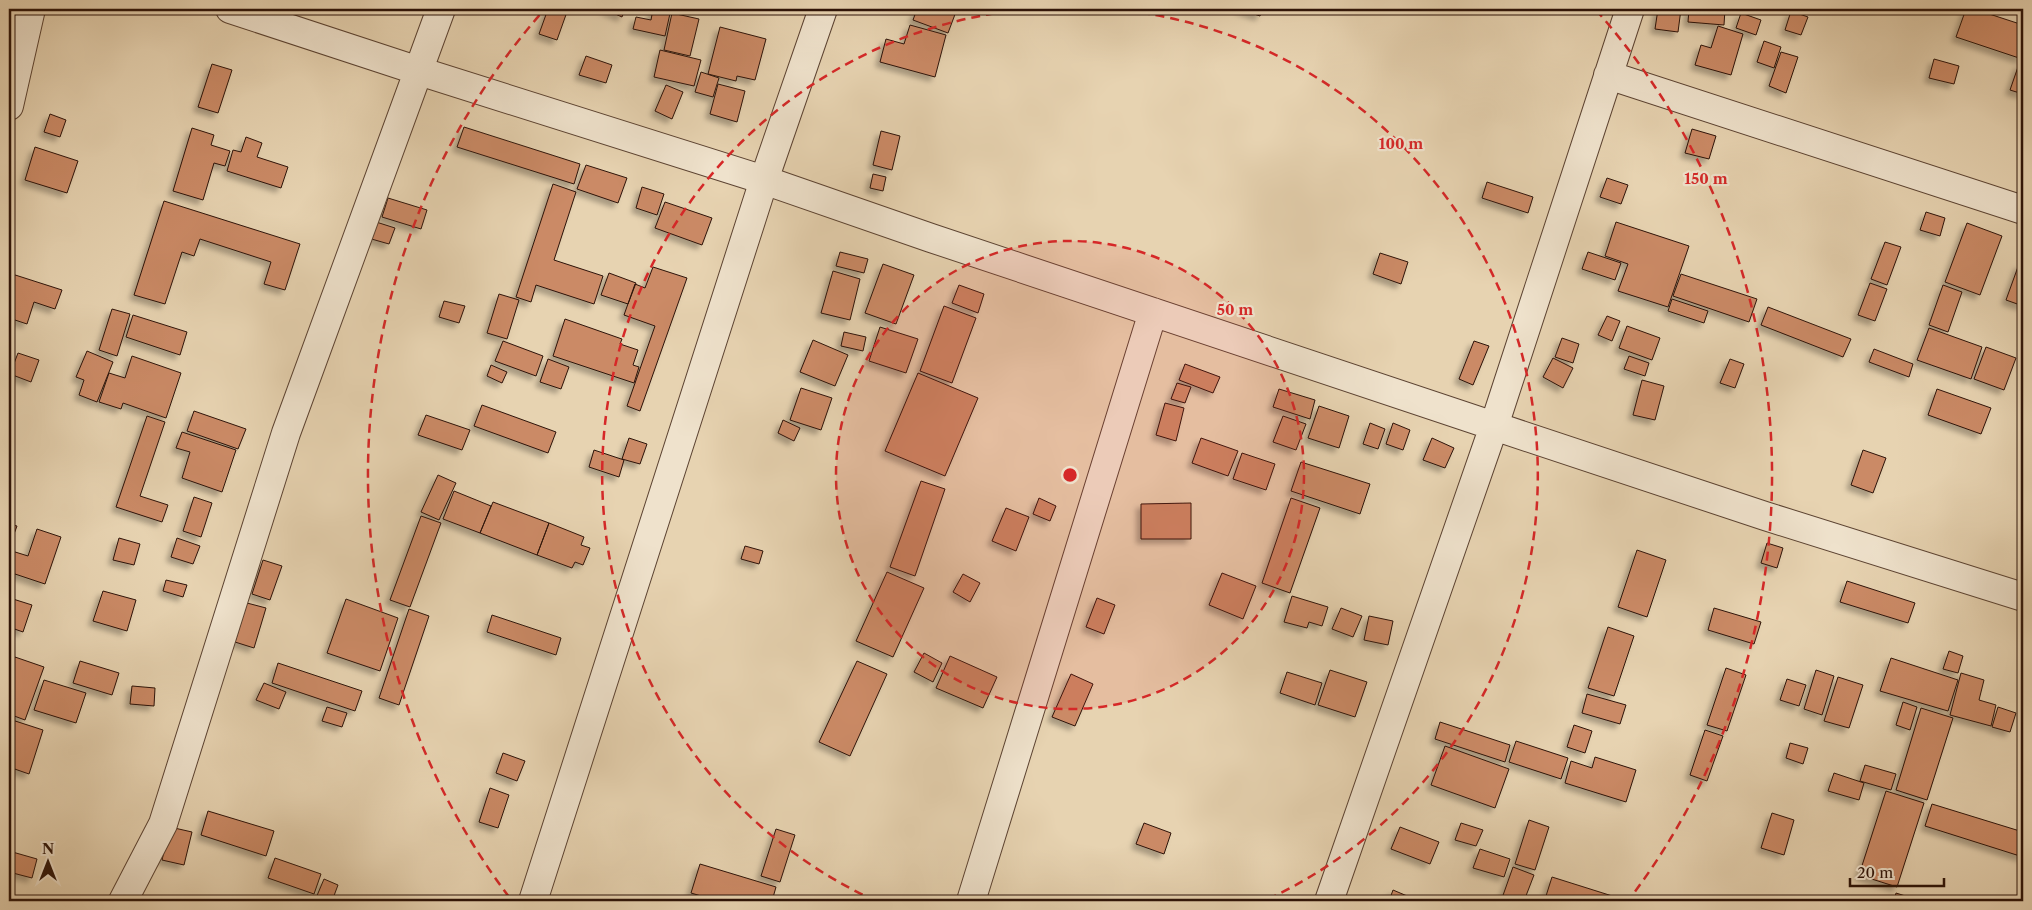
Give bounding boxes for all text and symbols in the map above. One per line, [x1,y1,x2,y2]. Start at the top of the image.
text: 100 m [1379,134,1423,153]
text: 150 m [1684,169,1728,188]
text: 50 m [1217,300,1253,319]
centre of rings [1061,466,1079,484]
north arrow [22,838,72,888]
text: N [42,840,54,858]
scale bar [1850,855,1943,887]
text: 20 m [1857,863,1893,882]

